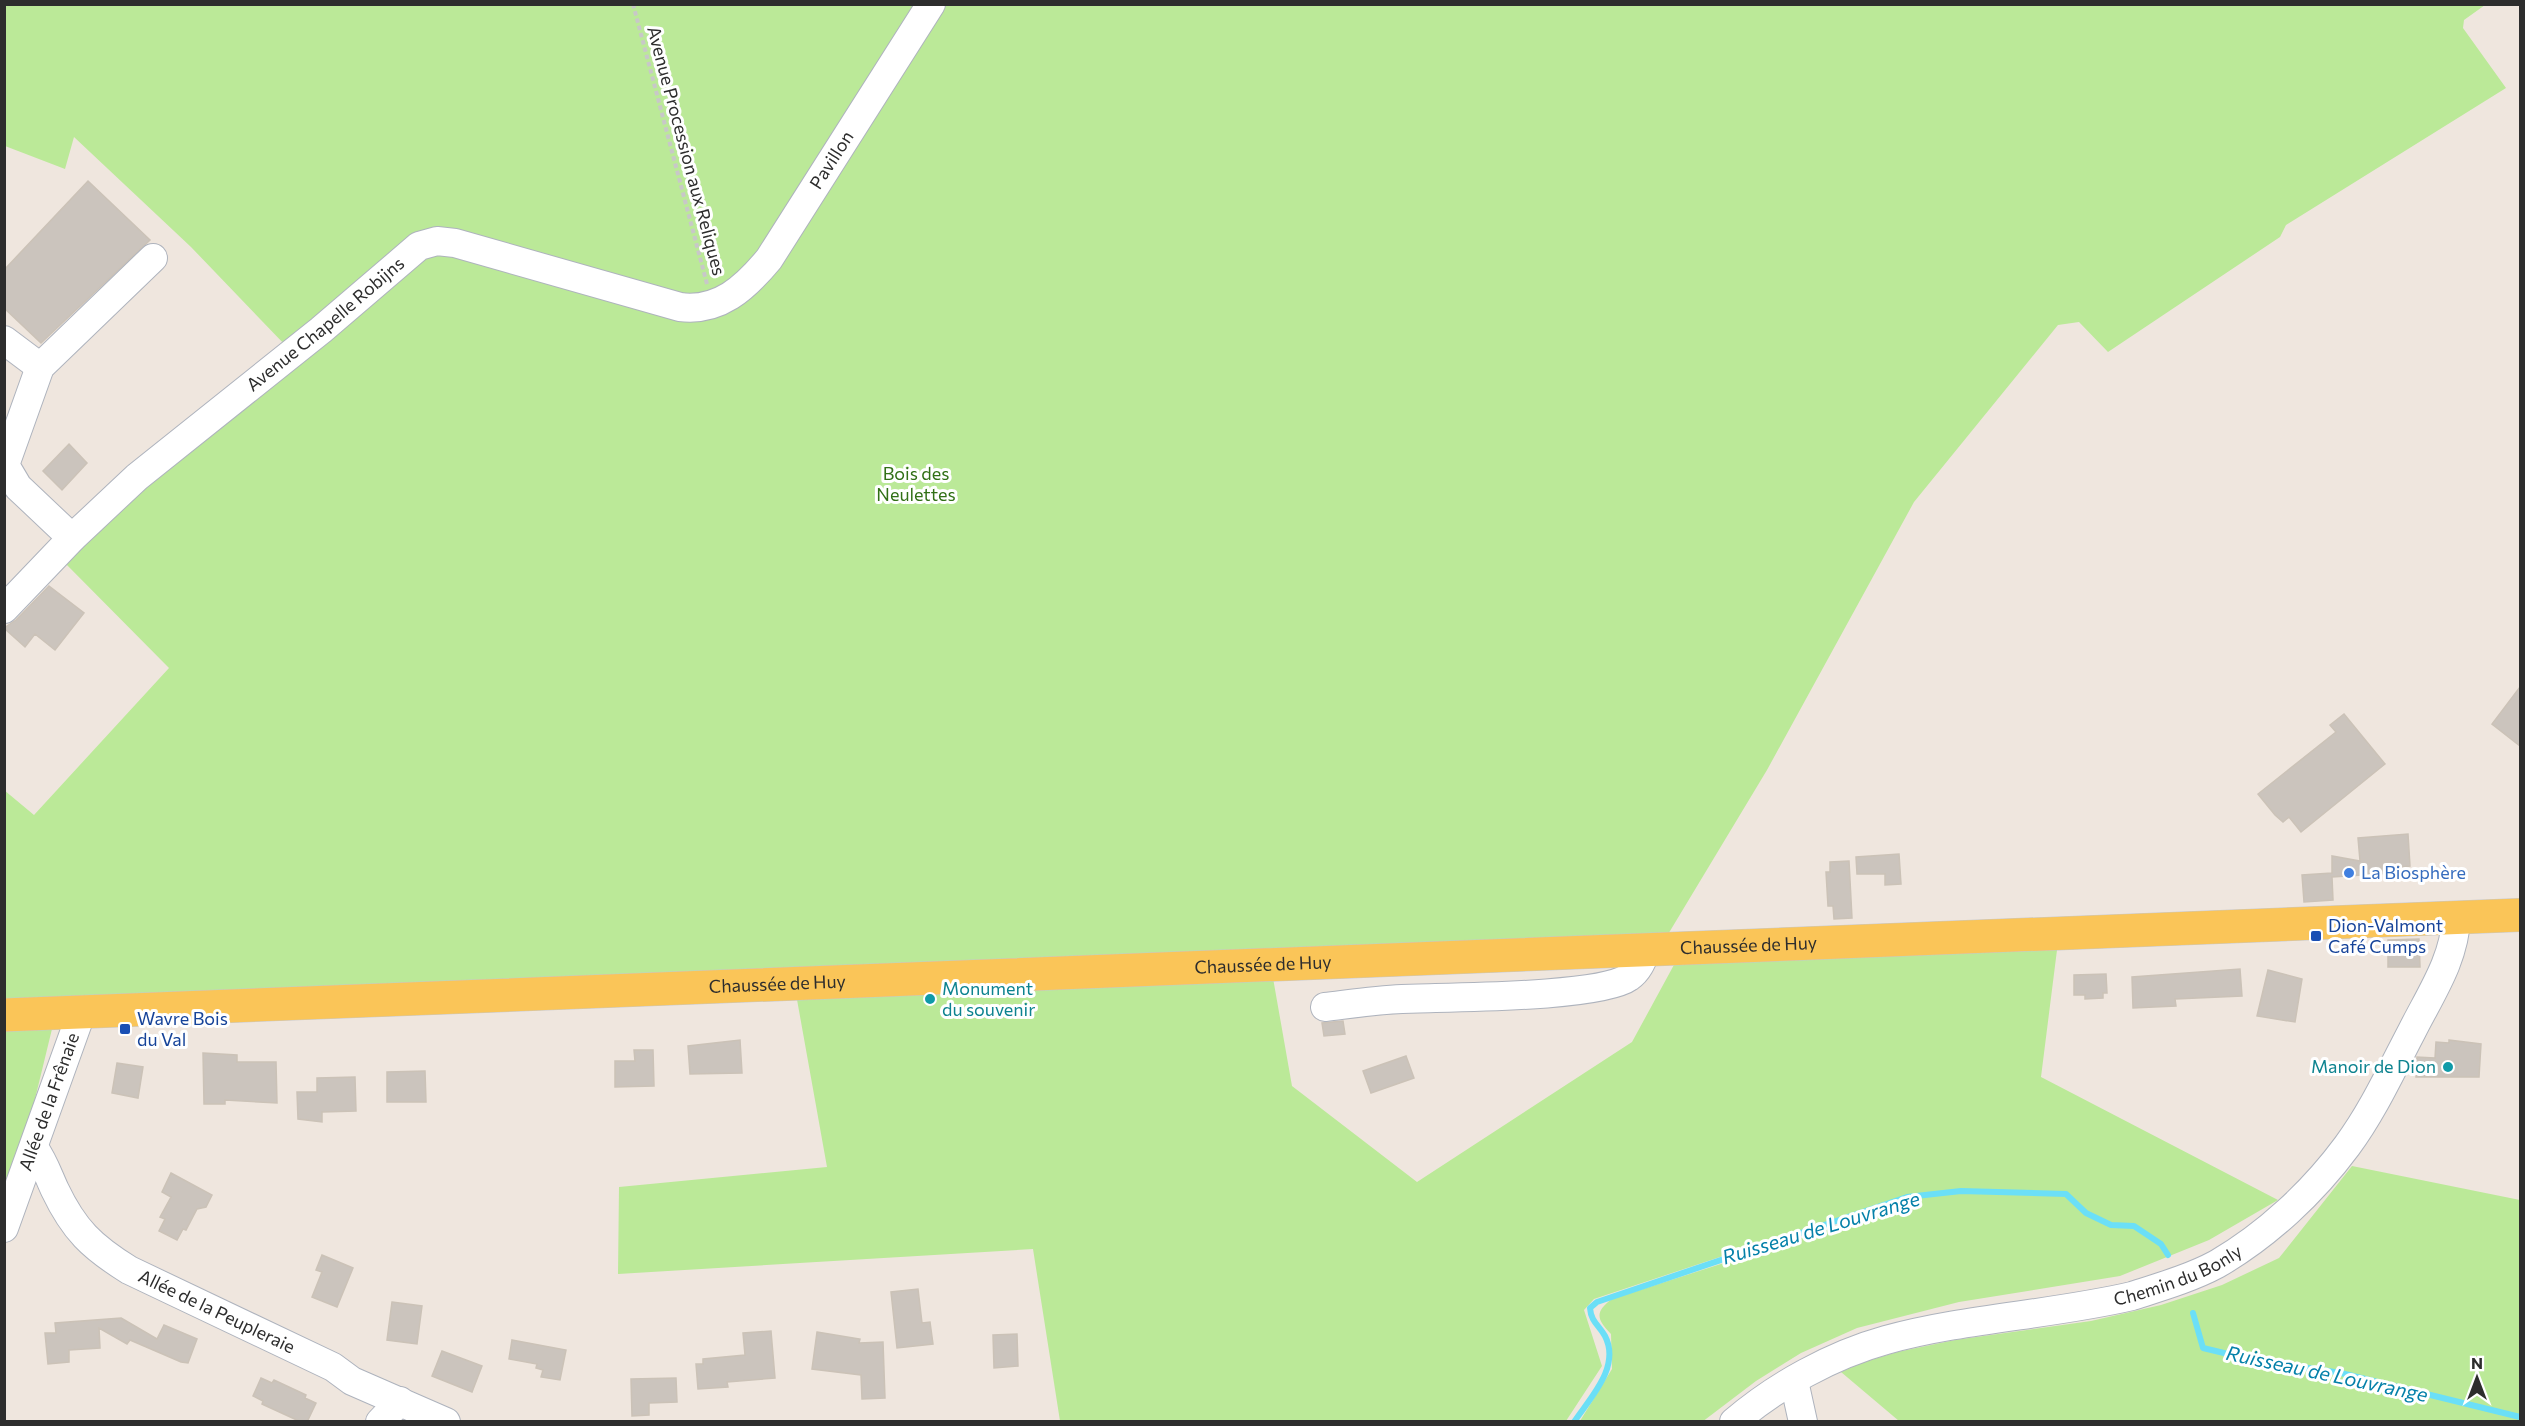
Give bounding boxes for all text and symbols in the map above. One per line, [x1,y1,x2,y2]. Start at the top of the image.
street label: Avenue Procession aux Reliques [643,24,731,278]
street label: Pavillon [804,126,858,193]
street label: Avenue Chapelle Robijns [241,252,408,395]
park label: Bois des Neulettes [876,462,956,505]
place label: La Biosphère [2361,861,2466,883]
marker: La Biosphère [2342,866,2356,880]
place label: Dion-Valmont Café Cumps [2328,914,2443,957]
marker: Dion-Valmont Café Cumps [2309,929,2323,943]
street label: Chaussée de Huy [1680,931,1818,958]
street label: Chaussée de Huy [1194,950,1332,978]
street label: Chaussée de Huy [708,970,846,997]
place label: Monument du souvenir [942,977,1035,1020]
marker: Monument du souvenir [923,992,937,1006]
place label: Wavre Bois du Val [137,1007,228,1050]
marker: Wavre Bois du Val [118,1022,132,1036]
street label: Allée de la Frênaie [13,1030,83,1174]
place label: Manoir de Dion [2311,1055,2436,1077]
marker: Manoir de Dion [2441,1060,2455,1074]
water label: Ruisseau de Louvrange [1719,1185,1923,1269]
street label: Chemin du Bonly [2111,1239,2246,1310]
street label: Allée de la Peupleraie [135,1264,299,1357]
water label: Ruisseau de Louvrange [2224,1340,2431,1406]
north arrow [2447,1348,2507,1408]
text: N [2471,1353,2483,1372]

